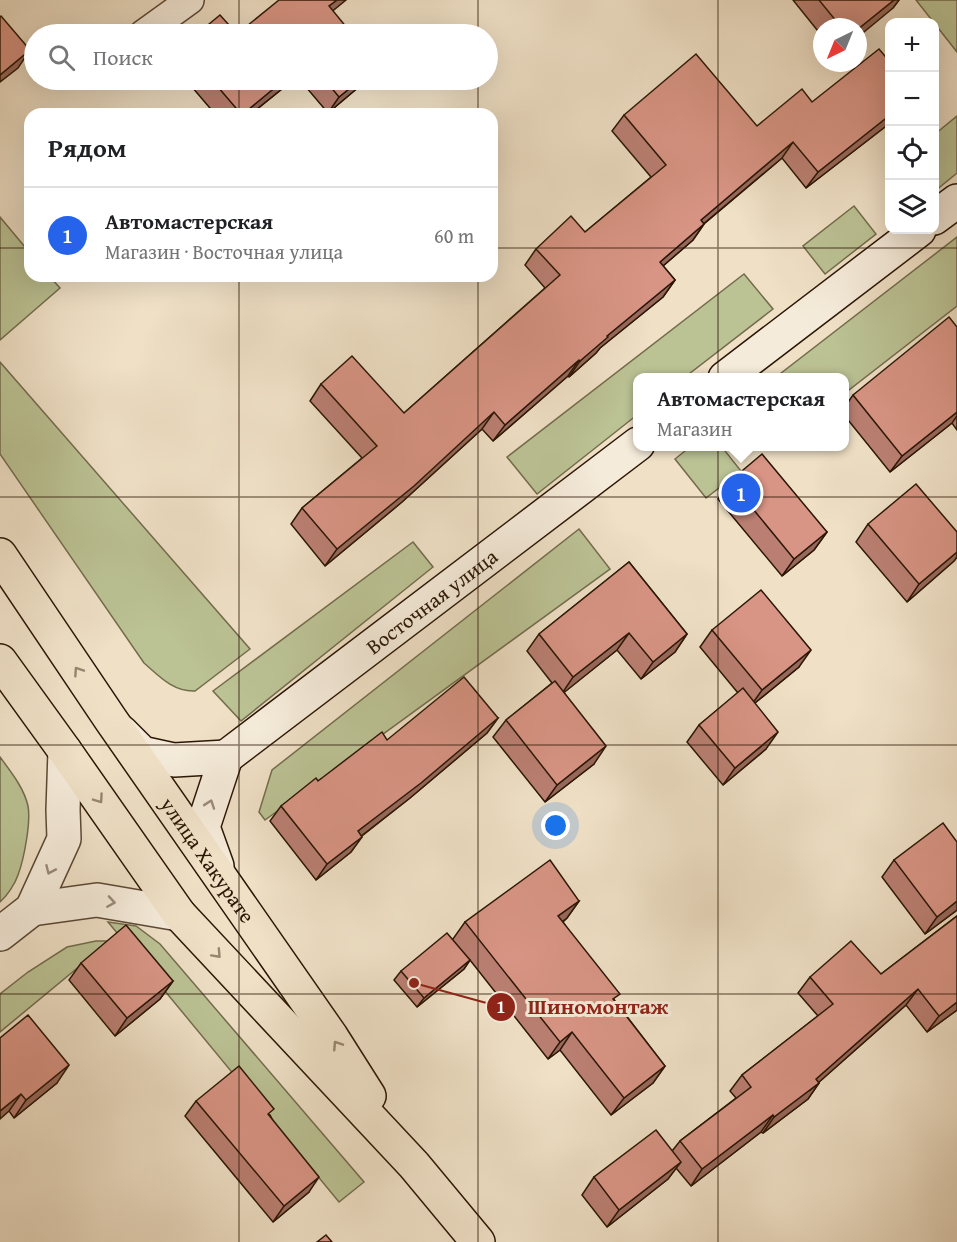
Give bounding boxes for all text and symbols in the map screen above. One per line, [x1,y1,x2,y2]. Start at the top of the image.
north arrow [813,18,867,72]
map controls [885,18,939,234]
button: + [885,18,939,72]
search box [24,24,498,90]
icon: search [45,41,78,74]
text: Поиск [93,41,153,73]
button: − [885,72,939,126]
button: locate [885,126,939,180]
text: Рядом [48,128,126,167]
button: layers [885,180,939,234]
text: Автомастерская [105,205,273,237]
text: 1 [62,221,73,250]
text: 60 m [434,221,474,250]
text: Магазин · Восточная улица [105,237,343,266]
popup [633,373,849,451]
text: Автомастерская [657,382,825,414]
text: Магазин [657,414,732,443]
pin: 1 [722,470,760,516]
street label: Восточная улица [359,541,504,661]
one-way arrow [74,667,86,677]
street label: улица Хакурате [153,789,263,929]
one-way arrow [92,793,103,804]
one-way arrow [203,799,216,810]
your location [541,811,570,840]
one-way arrow [45,863,57,874]
one-way arrow [106,896,116,908]
one-way arrow [210,947,221,958]
callout: Шиномонтаж [486,987,680,1027]
text: Шиномонтаж [528,990,669,1022]
text: 1 [496,993,506,1020]
one-way arrow [333,1041,344,1052]

